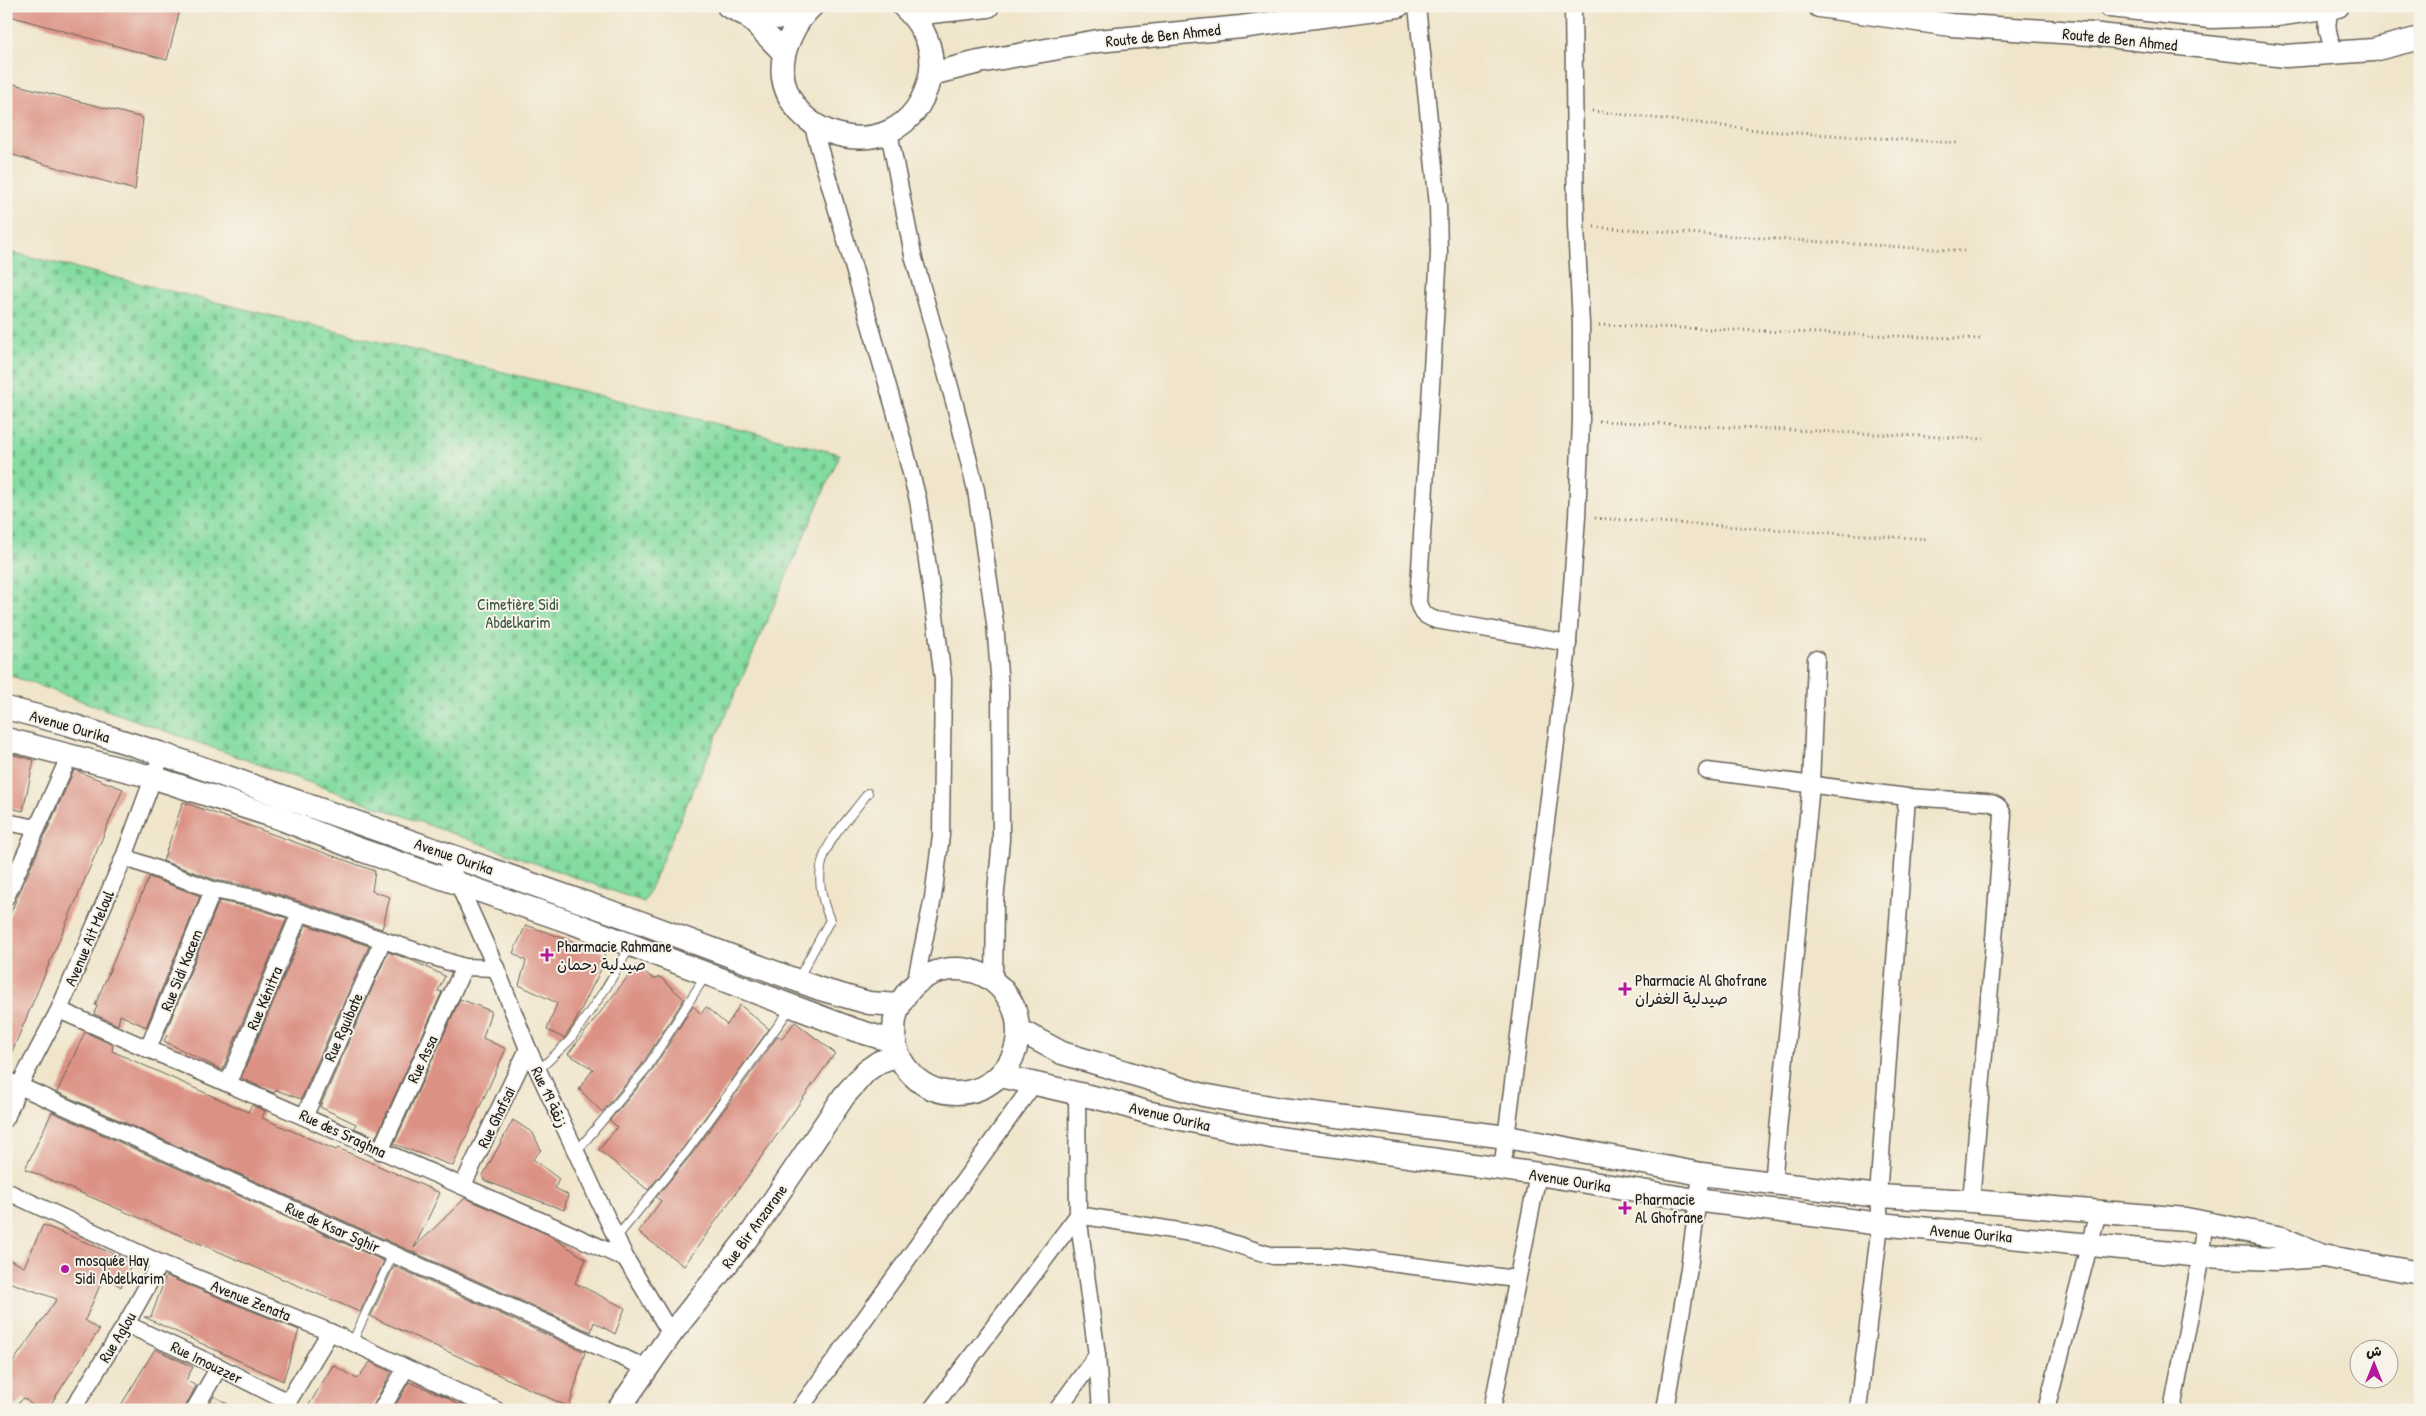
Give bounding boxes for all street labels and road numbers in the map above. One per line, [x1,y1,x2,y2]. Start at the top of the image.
street label: Route de Ben Ahmed [1104,18,1222,52]
street label: Route de Ben Ahmed [2061,22,2179,56]
street label: Avenue Ourika [27,704,113,748]
street label: Avenue Ourika [412,832,496,880]
street label: Avenue Ait Meloul [59,886,119,989]
street label: Rue Sidi Kacem [155,926,207,1014]
street label: Rue Kénitra [241,963,287,1033]
street label: Rue Rguibate [318,989,368,1065]
street label: Rue Assa [401,1032,443,1086]
street label: Rue 19 زنقة [526,1063,574,1131]
street label: Rue Ghafsai [472,1082,520,1152]
street label: Avenue Ourika [1127,1096,1213,1136]
street label: Rue des Sraghna [296,1103,390,1163]
street label: Avenue Ourika [1528,1163,1612,1197]
street label: Rue Bir Anzarane [716,1179,792,1273]
street label: Rue de Ksar Sghir [282,1196,384,1258]
street label: Avenue Ourika [1929,1218,2013,1248]
street label: Avenue Zenata [208,1274,294,1326]
street label: Rue Aglou [93,1307,141,1367]
street label: Rue Imouzzer [167,1335,247,1389]

